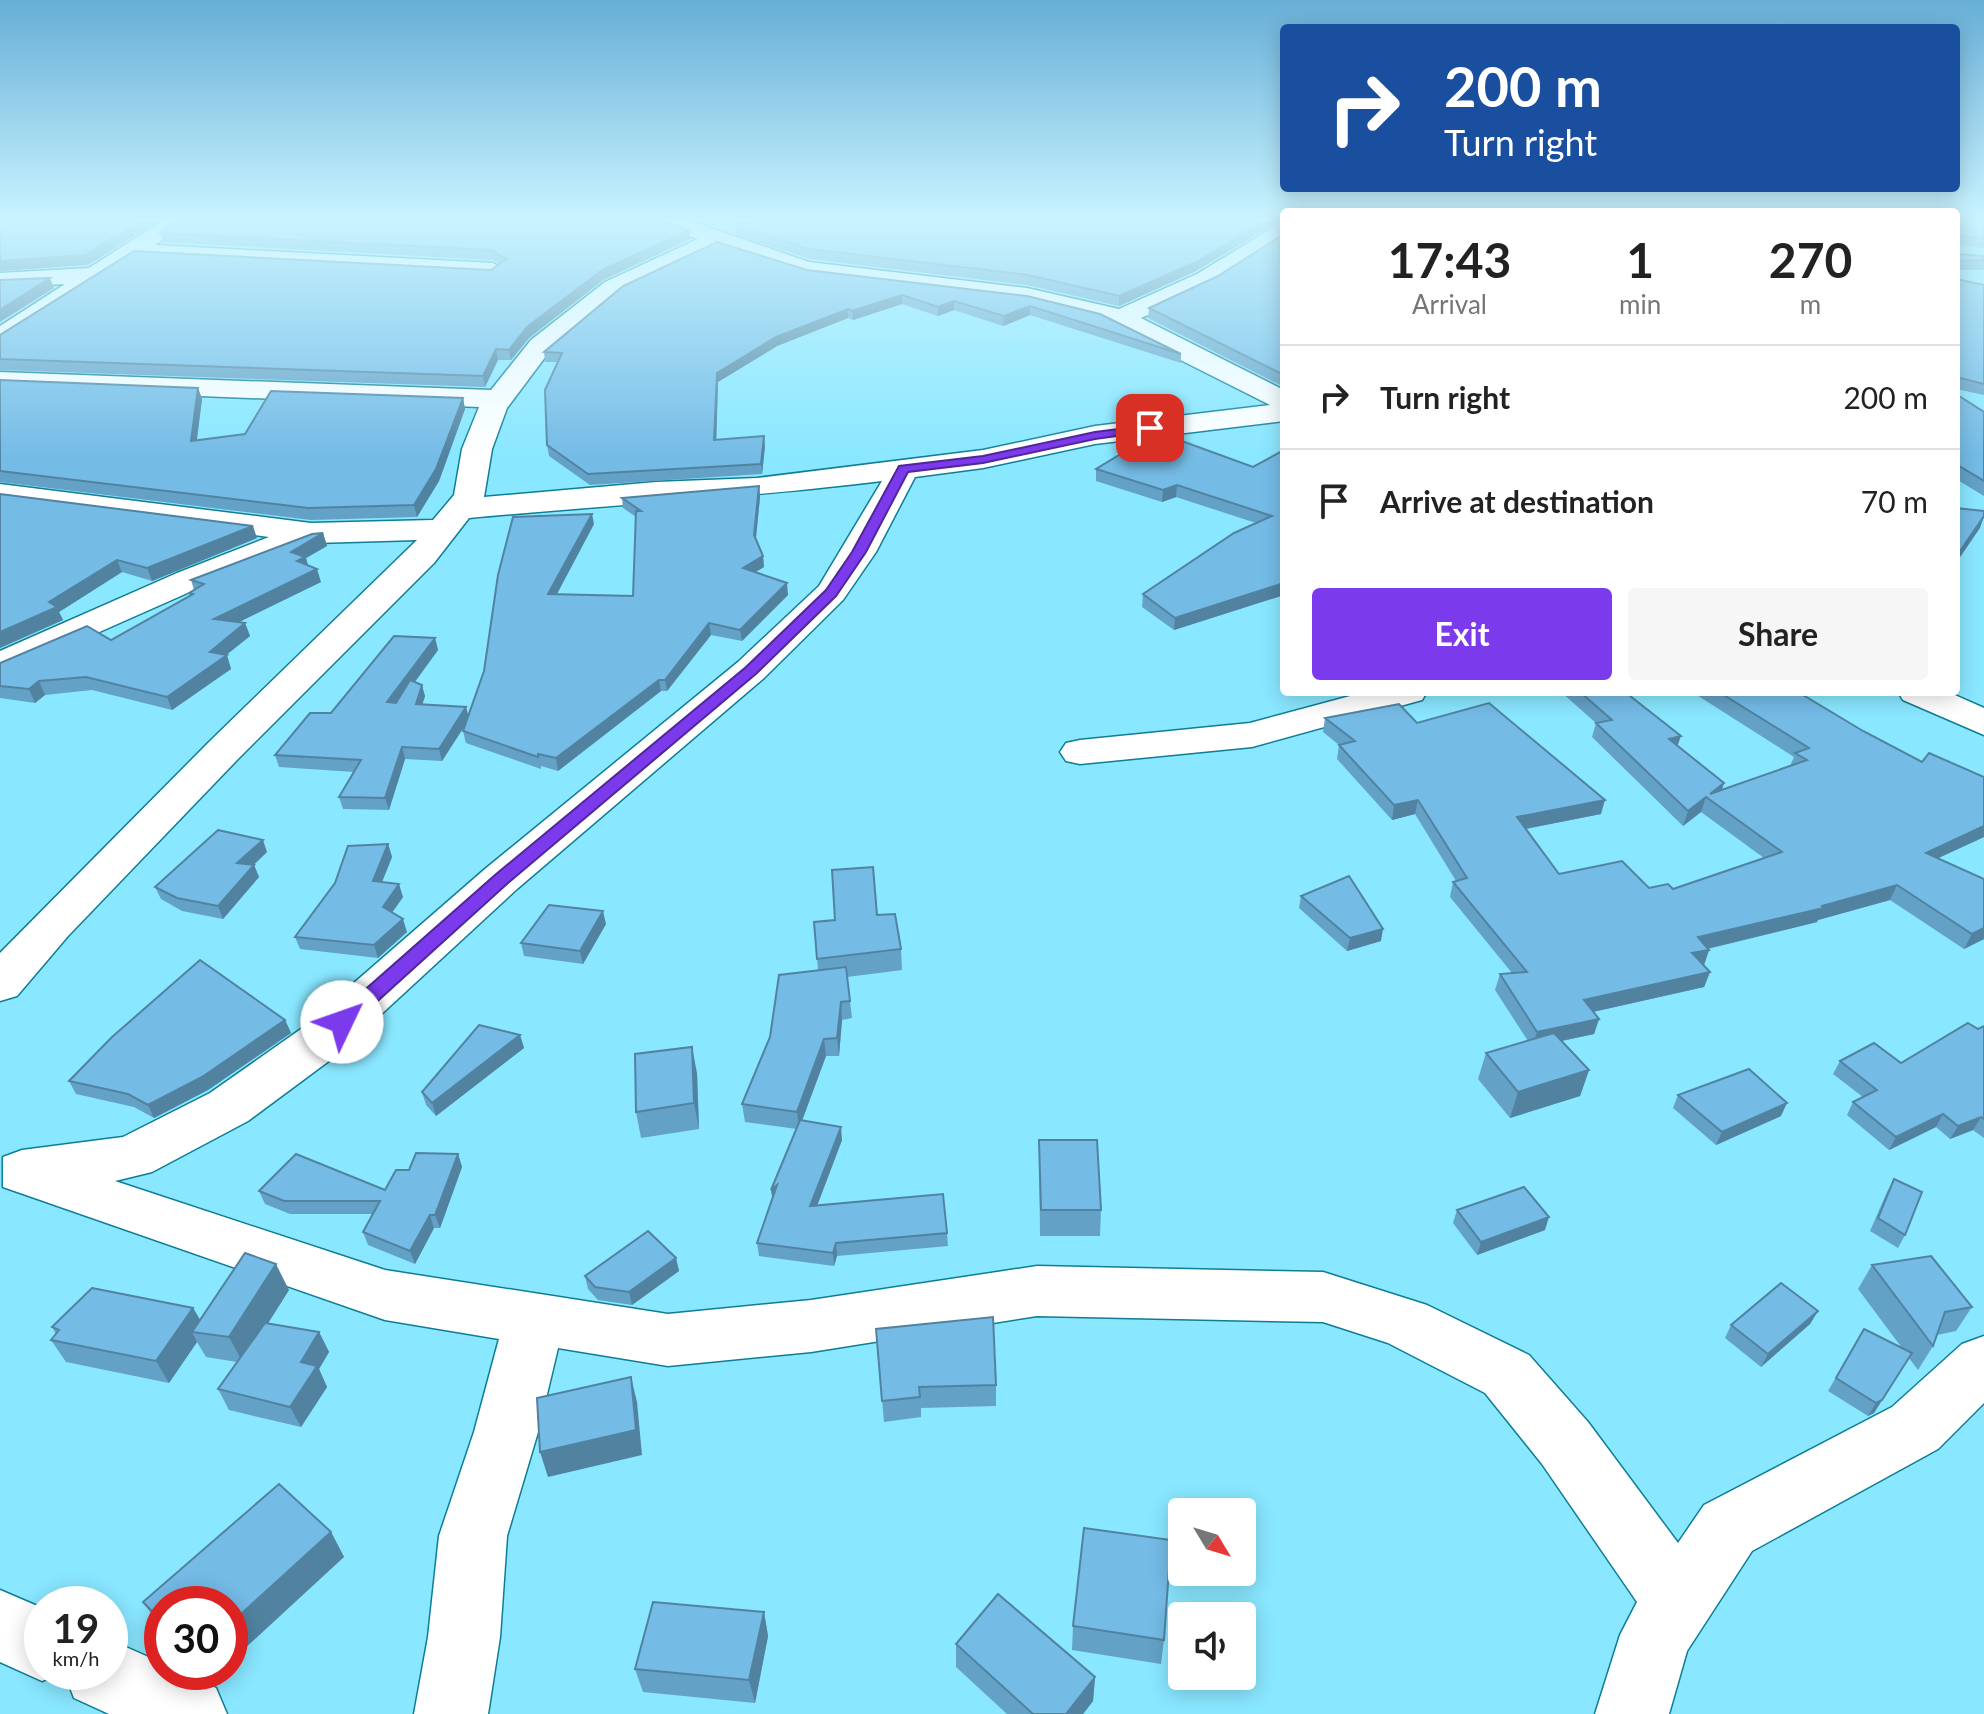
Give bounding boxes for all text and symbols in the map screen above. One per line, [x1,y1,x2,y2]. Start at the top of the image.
text: 200 m [1444,52,1602,119]
icon: right [1312,56,1416,160]
text: Turn right [1444,120,1597,164]
text: 17:43 [1388,231,1511,288]
text: 1 [1626,231,1654,288]
text: 270 [1769,231,1852,288]
text: Arrival [1412,288,1487,320]
text: min [1619,288,1661,320]
text: m [1800,288,1821,320]
icon: right [1312,375,1356,419]
text: Turn right [1380,379,1510,415]
text: 200 m [1843,379,1928,415]
pin [1116,394,1184,462]
icon: arrive [1128,406,1172,450]
icon: arrive [1312,479,1356,523]
text: Arrive at destination [1380,483,1654,519]
text: 70 m [1861,483,1928,519]
button: Exit [1312,588,1612,680]
button: Share [1628,588,1928,680]
position arrow [300,980,384,1064]
north arrow [1168,1498,1256,1586]
map controls [1168,1498,1256,1690]
speed limit sign: 30 [144,1586,248,1690]
button: sound [1168,1602,1256,1690]
text: 19 [53,1604,99,1652]
text: km/h [53,1646,99,1670]

